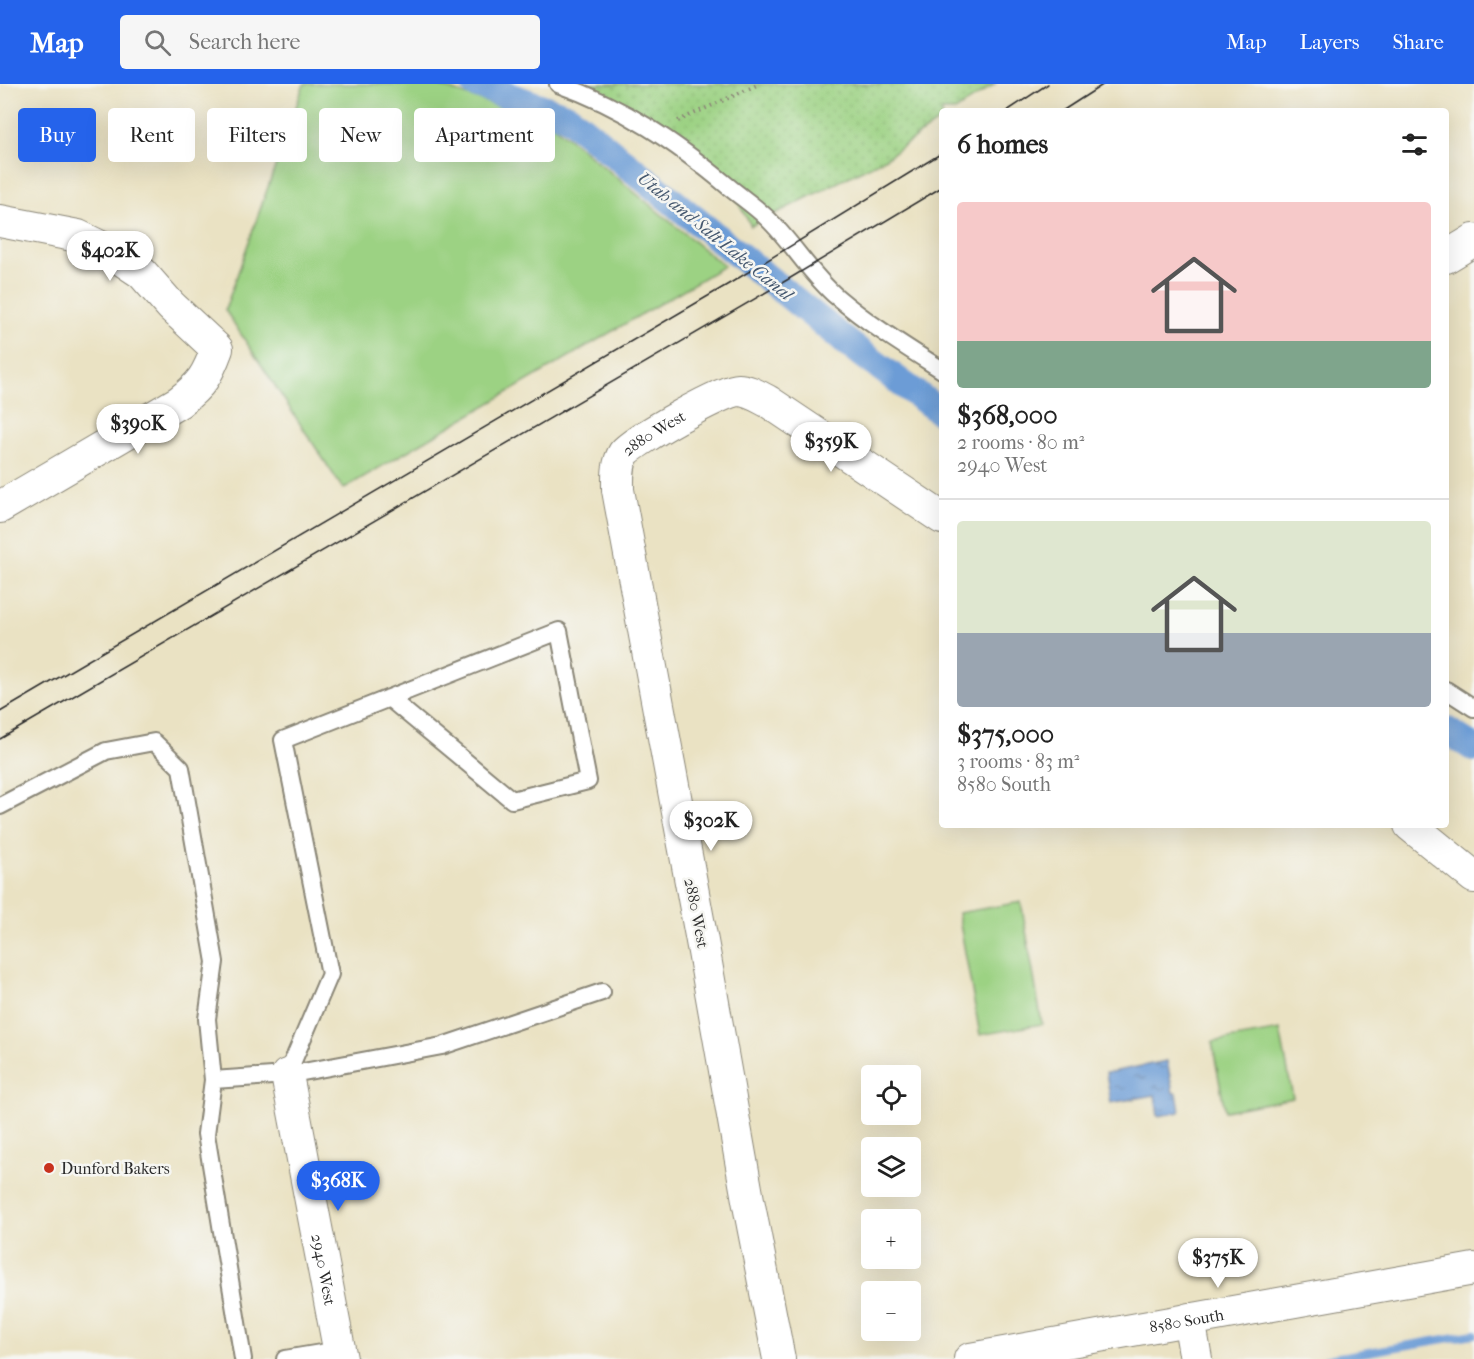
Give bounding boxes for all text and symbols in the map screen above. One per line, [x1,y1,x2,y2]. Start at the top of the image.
search box [120,15,540,69]
text: Map [30,26,84,59]
icon: search [141,26,174,59]
text: Search here [189,29,300,55]
text: Map [1226,30,1267,54]
text: Layers [1300,30,1359,54]
text: Share [1392,30,1444,54]
chip: Buy [18,108,96,162]
chip: Rent [108,108,195,162]
chip: Filters [207,108,307,162]
chip: New [319,108,402,162]
chip: Apartment [414,108,555,162]
icon: filters [1398,128,1431,161]
text: 6 homes [957,129,1048,160]
water label: Utah and Salt Lake Canal [633,168,798,307]
pin: $402K [68,231,152,282]
text: $402K [81,239,139,262]
icon: home [1140,241,1248,349]
text: $368,000 [957,400,1058,431]
pin: $390K [96,404,180,455]
street label: 2880 West [618,406,689,460]
text: $390K [110,412,166,435]
pin: $359K [789,422,873,473]
text: $359K [805,430,857,453]
text: 2 rooms · 80 m² [957,431,1084,454]
text: 2940 West [957,454,1047,477]
icon: home [1140,560,1248,668]
text: $375,000 [957,719,1054,750]
text: 3 rooms · 83 m² [957,750,1080,773]
text: 8580 South [957,773,1051,796]
pin: $302K [669,801,753,852]
text: $302K [683,809,739,832]
street label: 2880 West [680,877,713,950]
map controls [861,1065,921,1341]
button: locate [861,1065,921,1125]
button: layers [861,1137,921,1197]
place label: Dunford Bakers [61,1159,170,1178]
marker: Dunford Bakers [42,1161,56,1175]
pin: $368K [296,1161,380,1212]
text: $368K [311,1169,365,1192]
button: + [861,1209,921,1269]
street label: 2940 West [307,1232,340,1307]
pin: $375K [1176,1238,1260,1289]
text: $375K [1192,1246,1244,1269]
button: − [861,1281,921,1341]
street label: 8580 South [1148,1305,1225,1337]

